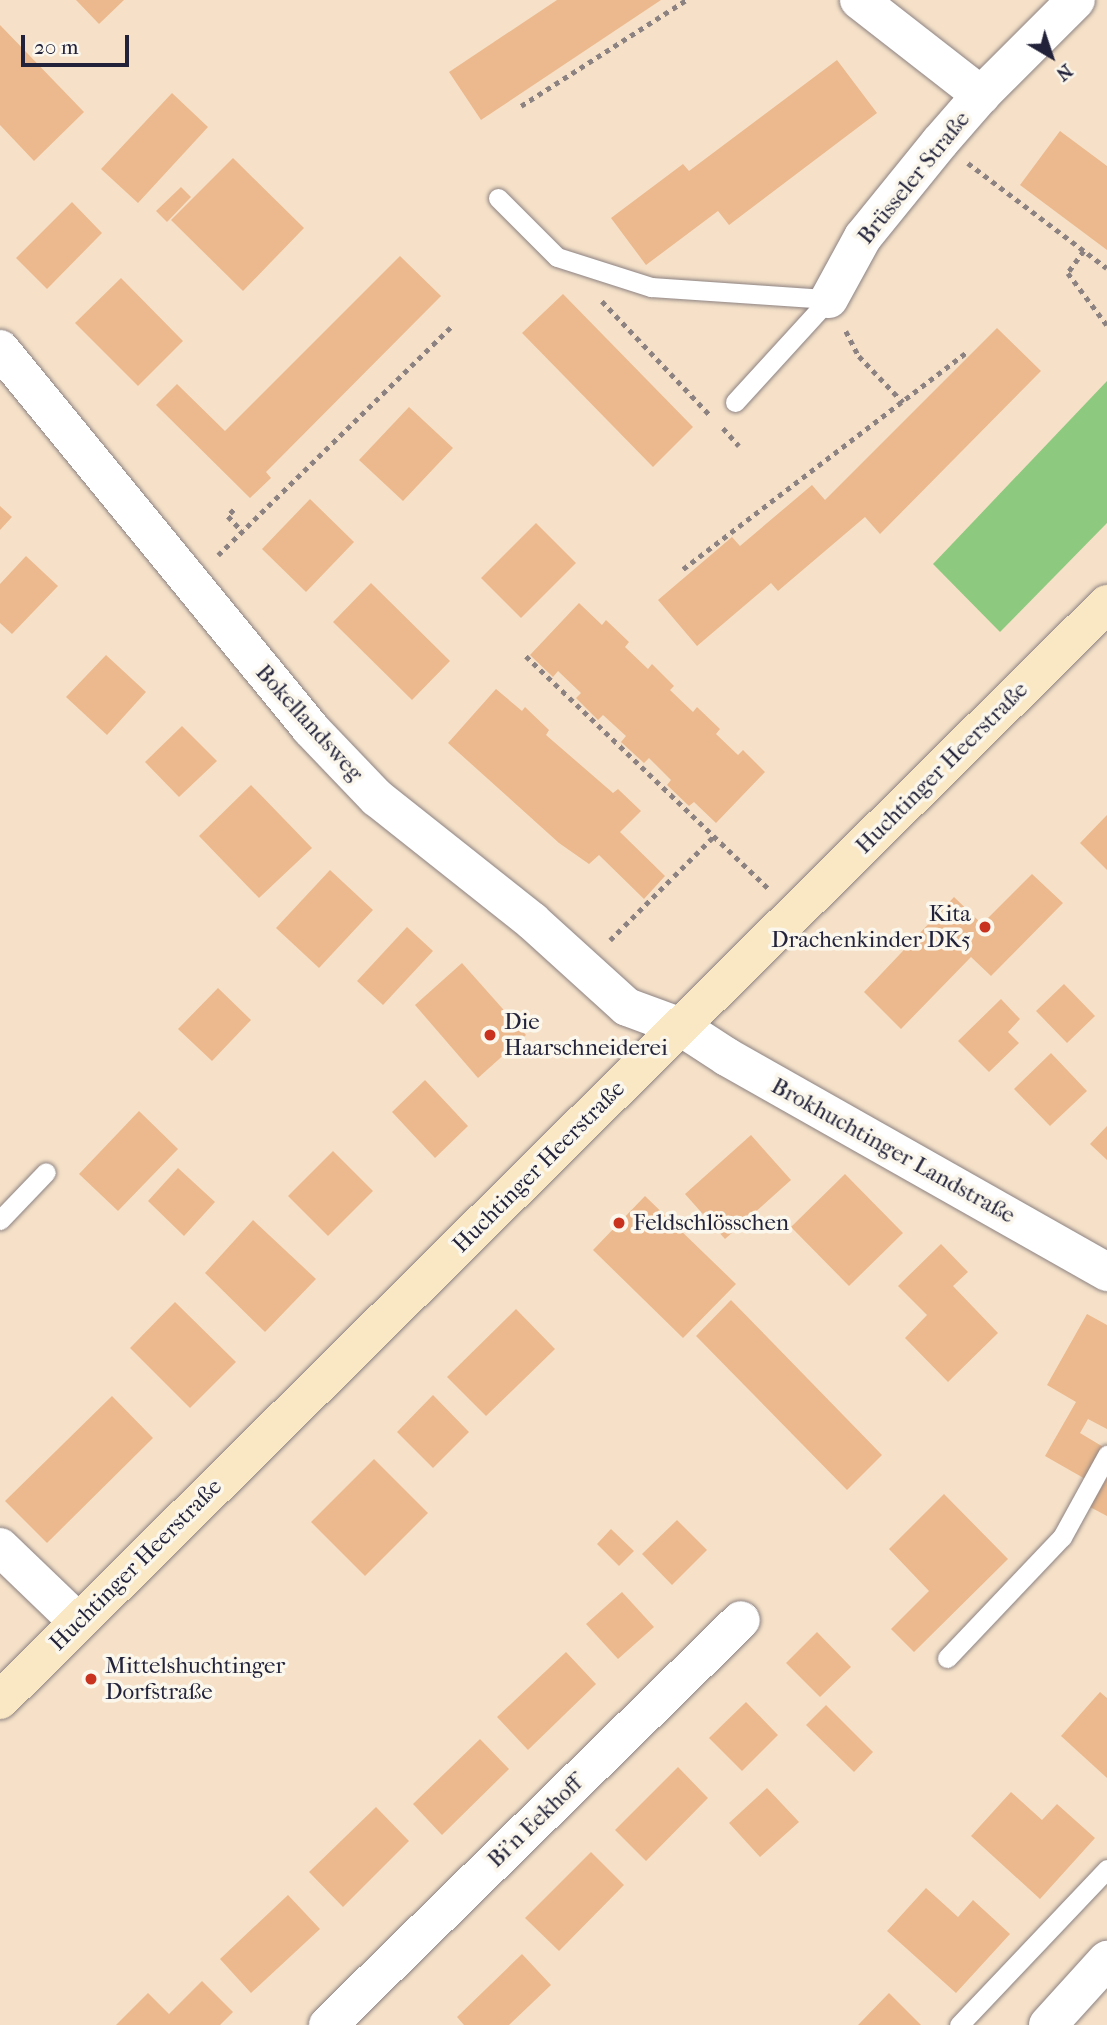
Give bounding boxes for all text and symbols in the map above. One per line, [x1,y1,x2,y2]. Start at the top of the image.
scale bar [24,21,133,65]
north arrow [1016,21,1086,91]
text: 20 m [34,35,78,59]
text: N [1052,59,1077,85]
street label: Brüsseler Straße [852,106,976,250]
street label: Bokellandsweg [250,659,368,787]
street label: Huchtinger Heerstraße [850,676,1034,860]
place label: Kita Drachenkinder DK5 [771,900,971,954]
marker: Kita Drachenkinder DK5 [977,919,993,935]
place label: Die Haarschneiderei [504,1008,668,1062]
marker: Die Haarschneiderei [482,1027,498,1043]
street label: Brokhuchtinger Landstraße [766,1072,1020,1230]
street label: Huchtinger Heerstraße [447,1075,631,1259]
place label: Feldschlösschen [633,1209,789,1237]
marker: Feldschlösschen [611,1215,627,1231]
street label: Huchtinger Heerstraße [44,1473,228,1657]
place label: Mittelshuchtinger Dorfstraße [105,1652,285,1706]
marker: Mittelshuchtinger Dorfstraße [83,1671,99,1687]
street label: Bi'n Eekhoff [482,1770,588,1874]

